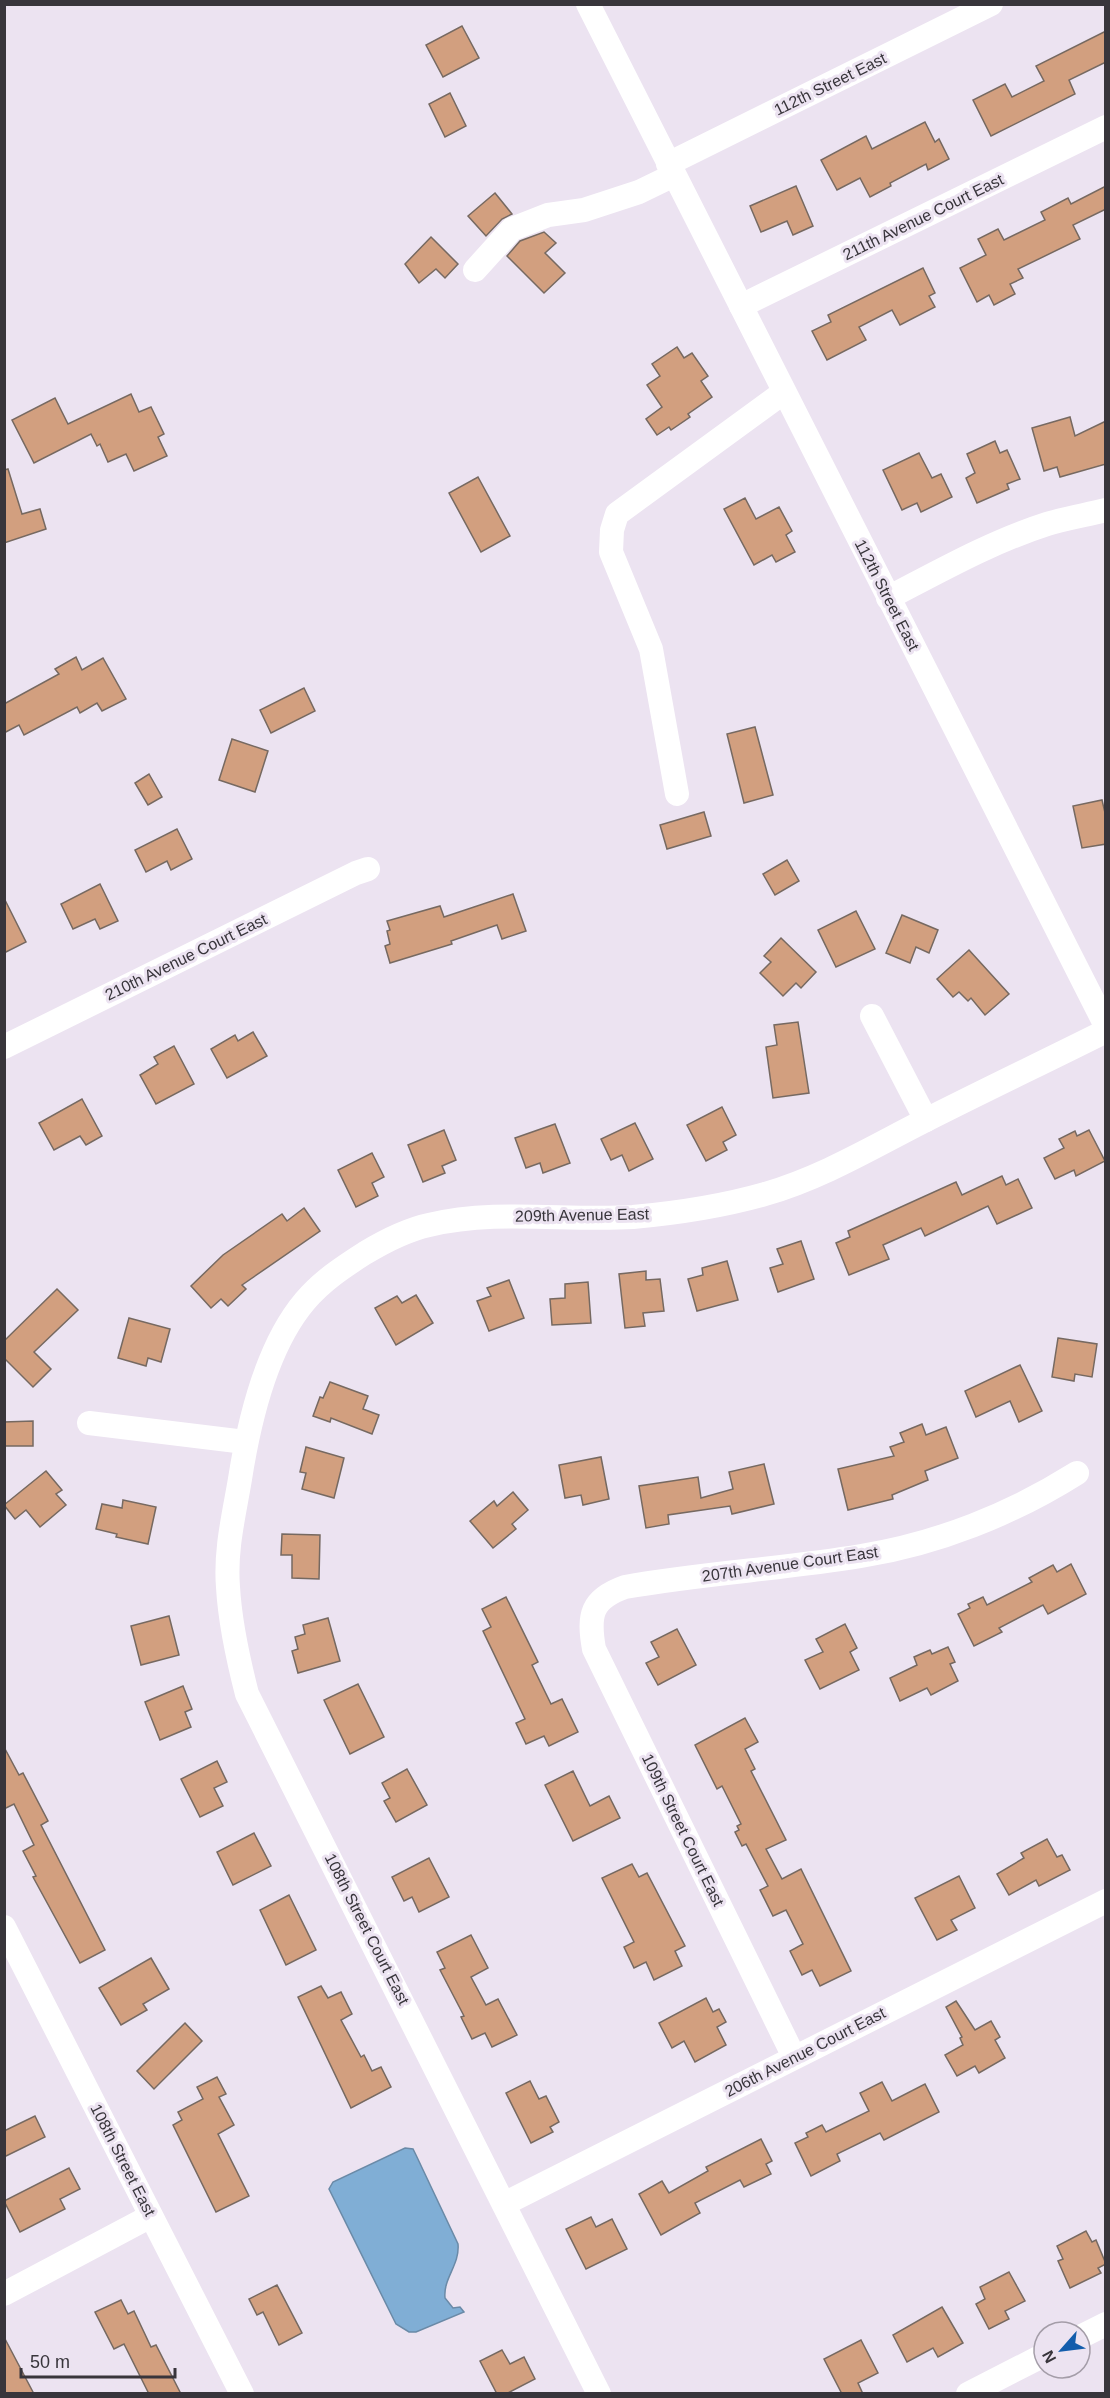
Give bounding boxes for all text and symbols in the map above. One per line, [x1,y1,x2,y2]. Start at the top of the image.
street label: 112th Street East [771,49,889,118]
street label: 211th Avenue Court East [840,170,1007,263]
street label: 112th Street East [852,537,923,654]
street label: 210th Avenue Court East [102,910,270,1004]
street label: 209th Avenue East [515,1205,650,1225]
street label: 207th Avenue Court East [701,1543,880,1585]
street label: 109th Street Court East [639,1751,728,1909]
street label: 108th Street Court East [321,1851,413,2008]
street label: 206th Avenue Court East [722,2004,888,2100]
street label: 108th Street East [87,2101,159,2219]
north arrow [1032,2320,1092,2380]
scale bar [21,2341,176,2379]
text: N [1039,2348,1059,2366]
text: 50 m [30,2352,70,2372]

